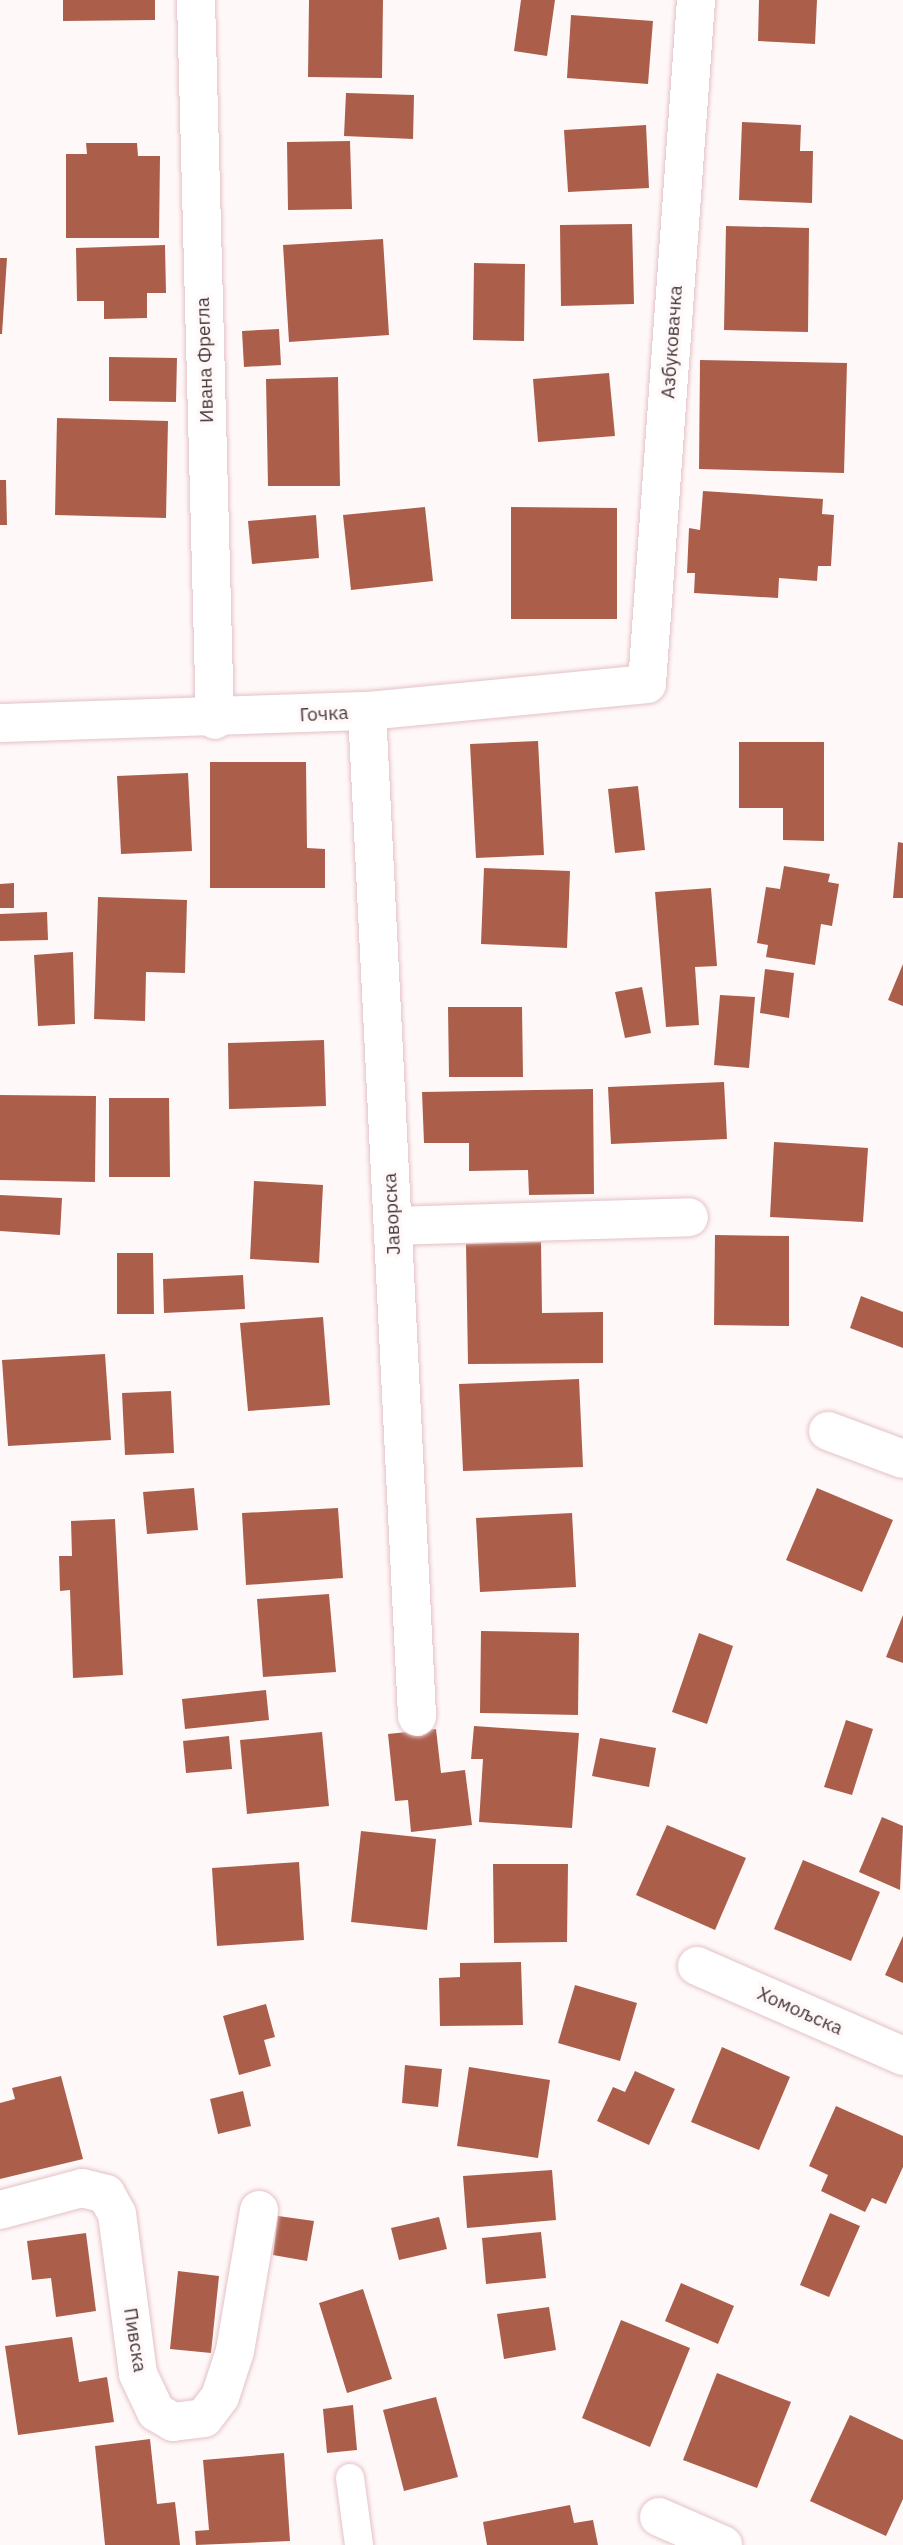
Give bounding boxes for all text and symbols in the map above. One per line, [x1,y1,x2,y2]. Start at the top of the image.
street label: Азбуковачка [657,285,687,399]
street label: Ивана Фрегла [191,297,219,423]
street label: Гочка [299,701,349,727]
street label: Јаворска [378,1172,406,1256]
street label: Хомољска [754,1982,846,2040]
street label: Пивска [119,2306,151,2374]

